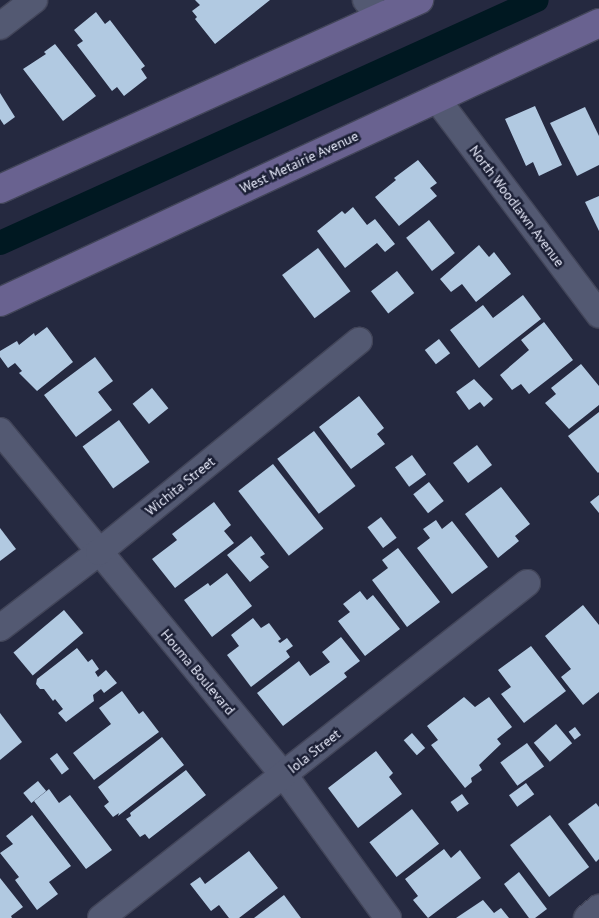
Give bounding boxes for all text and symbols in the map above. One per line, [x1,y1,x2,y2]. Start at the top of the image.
street label: West Metairie Avenue [237,127,361,197]
street label: North Woodlawn Avenue [466,142,568,270]
street label: Wichita Street [142,453,218,519]
street label: Houma Boulevard [157,626,239,718]
street label: Iola Street [284,725,344,777]

